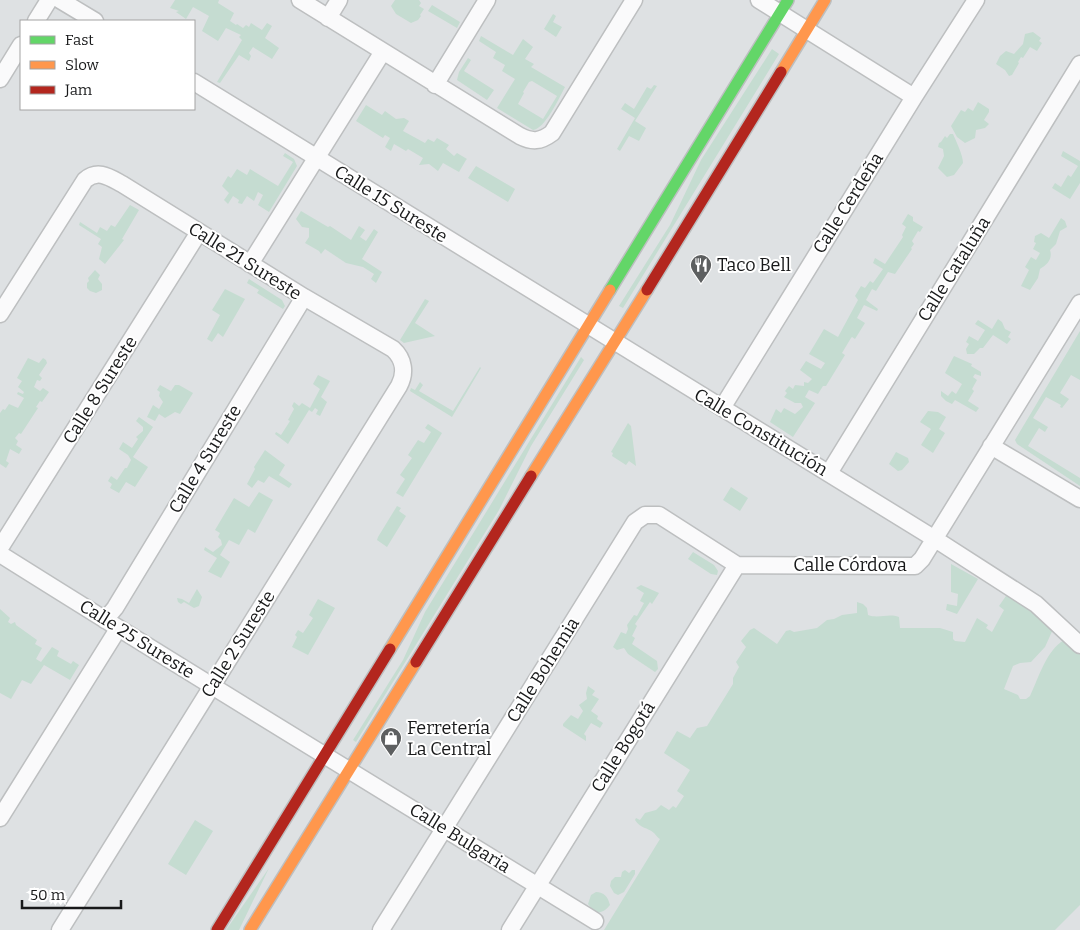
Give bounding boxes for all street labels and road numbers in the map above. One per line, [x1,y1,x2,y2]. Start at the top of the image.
street label: Calle Cerdeña [808,148,888,258]
street label: Calle 15 Sureste [330,160,452,248]
street label: Calle Cataluña [913,212,995,326]
street label: Calle 21 Sureste [184,217,306,305]
street label: Calle 8 Sureste [58,332,142,448]
street label: Calle Constitución [690,383,832,481]
street label: Calle 4 Sureste [164,401,246,517]
street label: Calle Córdova [793,554,907,576]
street label: Calle 2 Sureste [196,586,280,702]
street label: Calle 25 Sureste [75,595,199,683]
street label: Calle Bohemia [502,613,584,727]
street label: Calle Bogotá [586,697,660,797]
street label: Calle Bulgaria [405,798,515,878]

